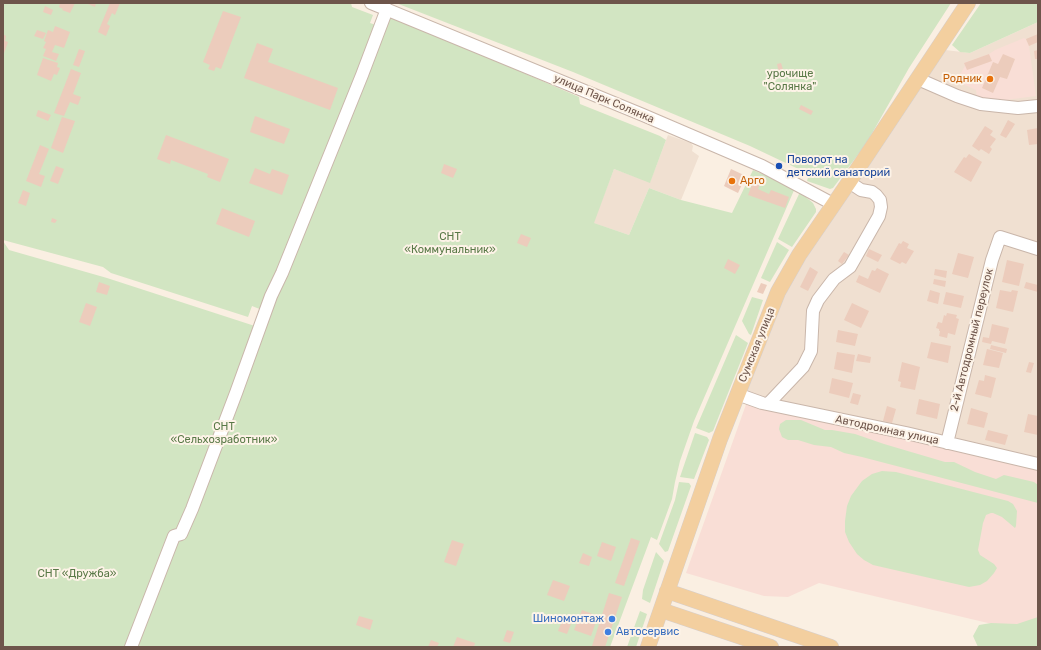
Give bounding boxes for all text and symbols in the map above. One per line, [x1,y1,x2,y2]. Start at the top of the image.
park label: урочище "Солянка" [764,67,816,93]
street label: улица Парк Солянка [552,72,656,126]
place label: Родник [943,72,982,86]
marker: Родник [985,74,995,84]
place label: Поворот на детский санаторий [787,153,890,179]
marker: Поворот на детский санаторий [774,161,784,171]
place label: Арго [740,174,765,188]
marker: Арго [727,176,737,186]
park label: СНТ «Коммунальник» [404,230,496,256]
street label: 2-й Автодромный переулок [948,267,996,413]
street label: Сумская улица [736,306,778,384]
street label: Автодромная улица [834,413,940,447]
park label: СНТ «Сельхозработник» [171,420,277,446]
park label: СНТ «Дружба» [37,567,117,581]
place label: Шиномонтаж [533,612,604,626]
marker: Шиномонтаж [607,614,617,624]
place label: Автосервис [616,625,679,639]
marker: Автосервис [603,627,613,637]

